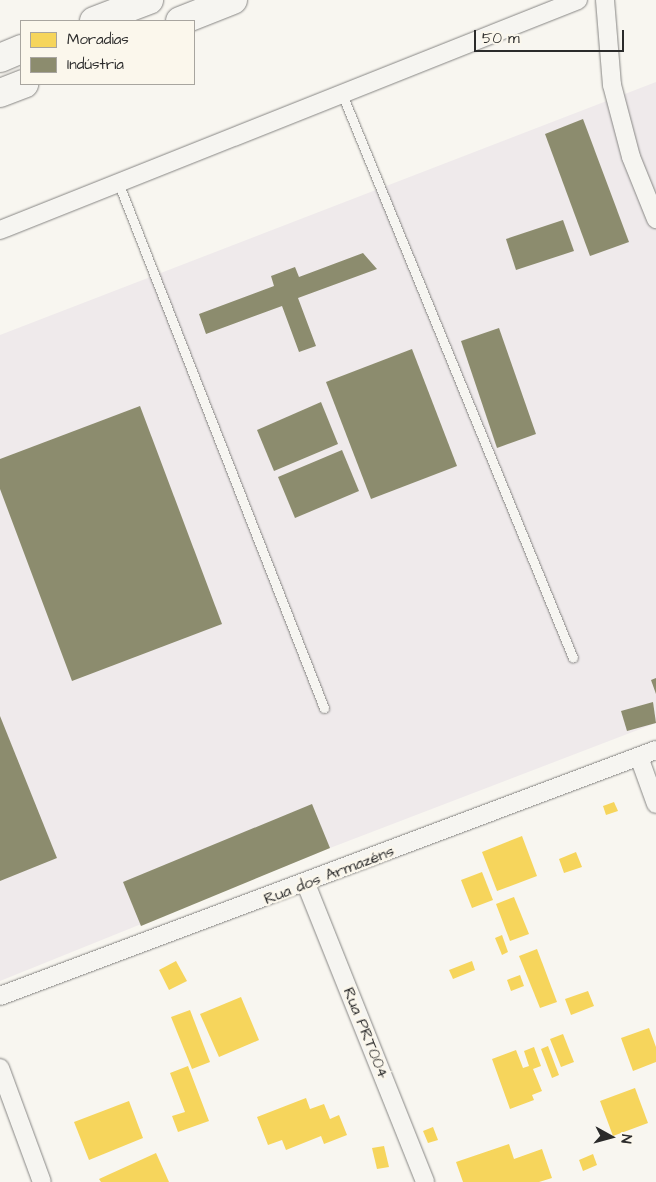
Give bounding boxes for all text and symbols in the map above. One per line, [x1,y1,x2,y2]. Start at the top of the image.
legend [20,20,195,85]
scale bar [476,20,626,52]
text: 50 m [482,28,520,49]
text: Moradias [67,29,129,50]
text: Indústria [67,54,124,75]
street label: Rua dos Armazéns [261,841,397,909]
street label: Rua PRT004 [339,985,393,1081]
north arrow [586,1112,636,1162]
text: N [615,1133,636,1144]

